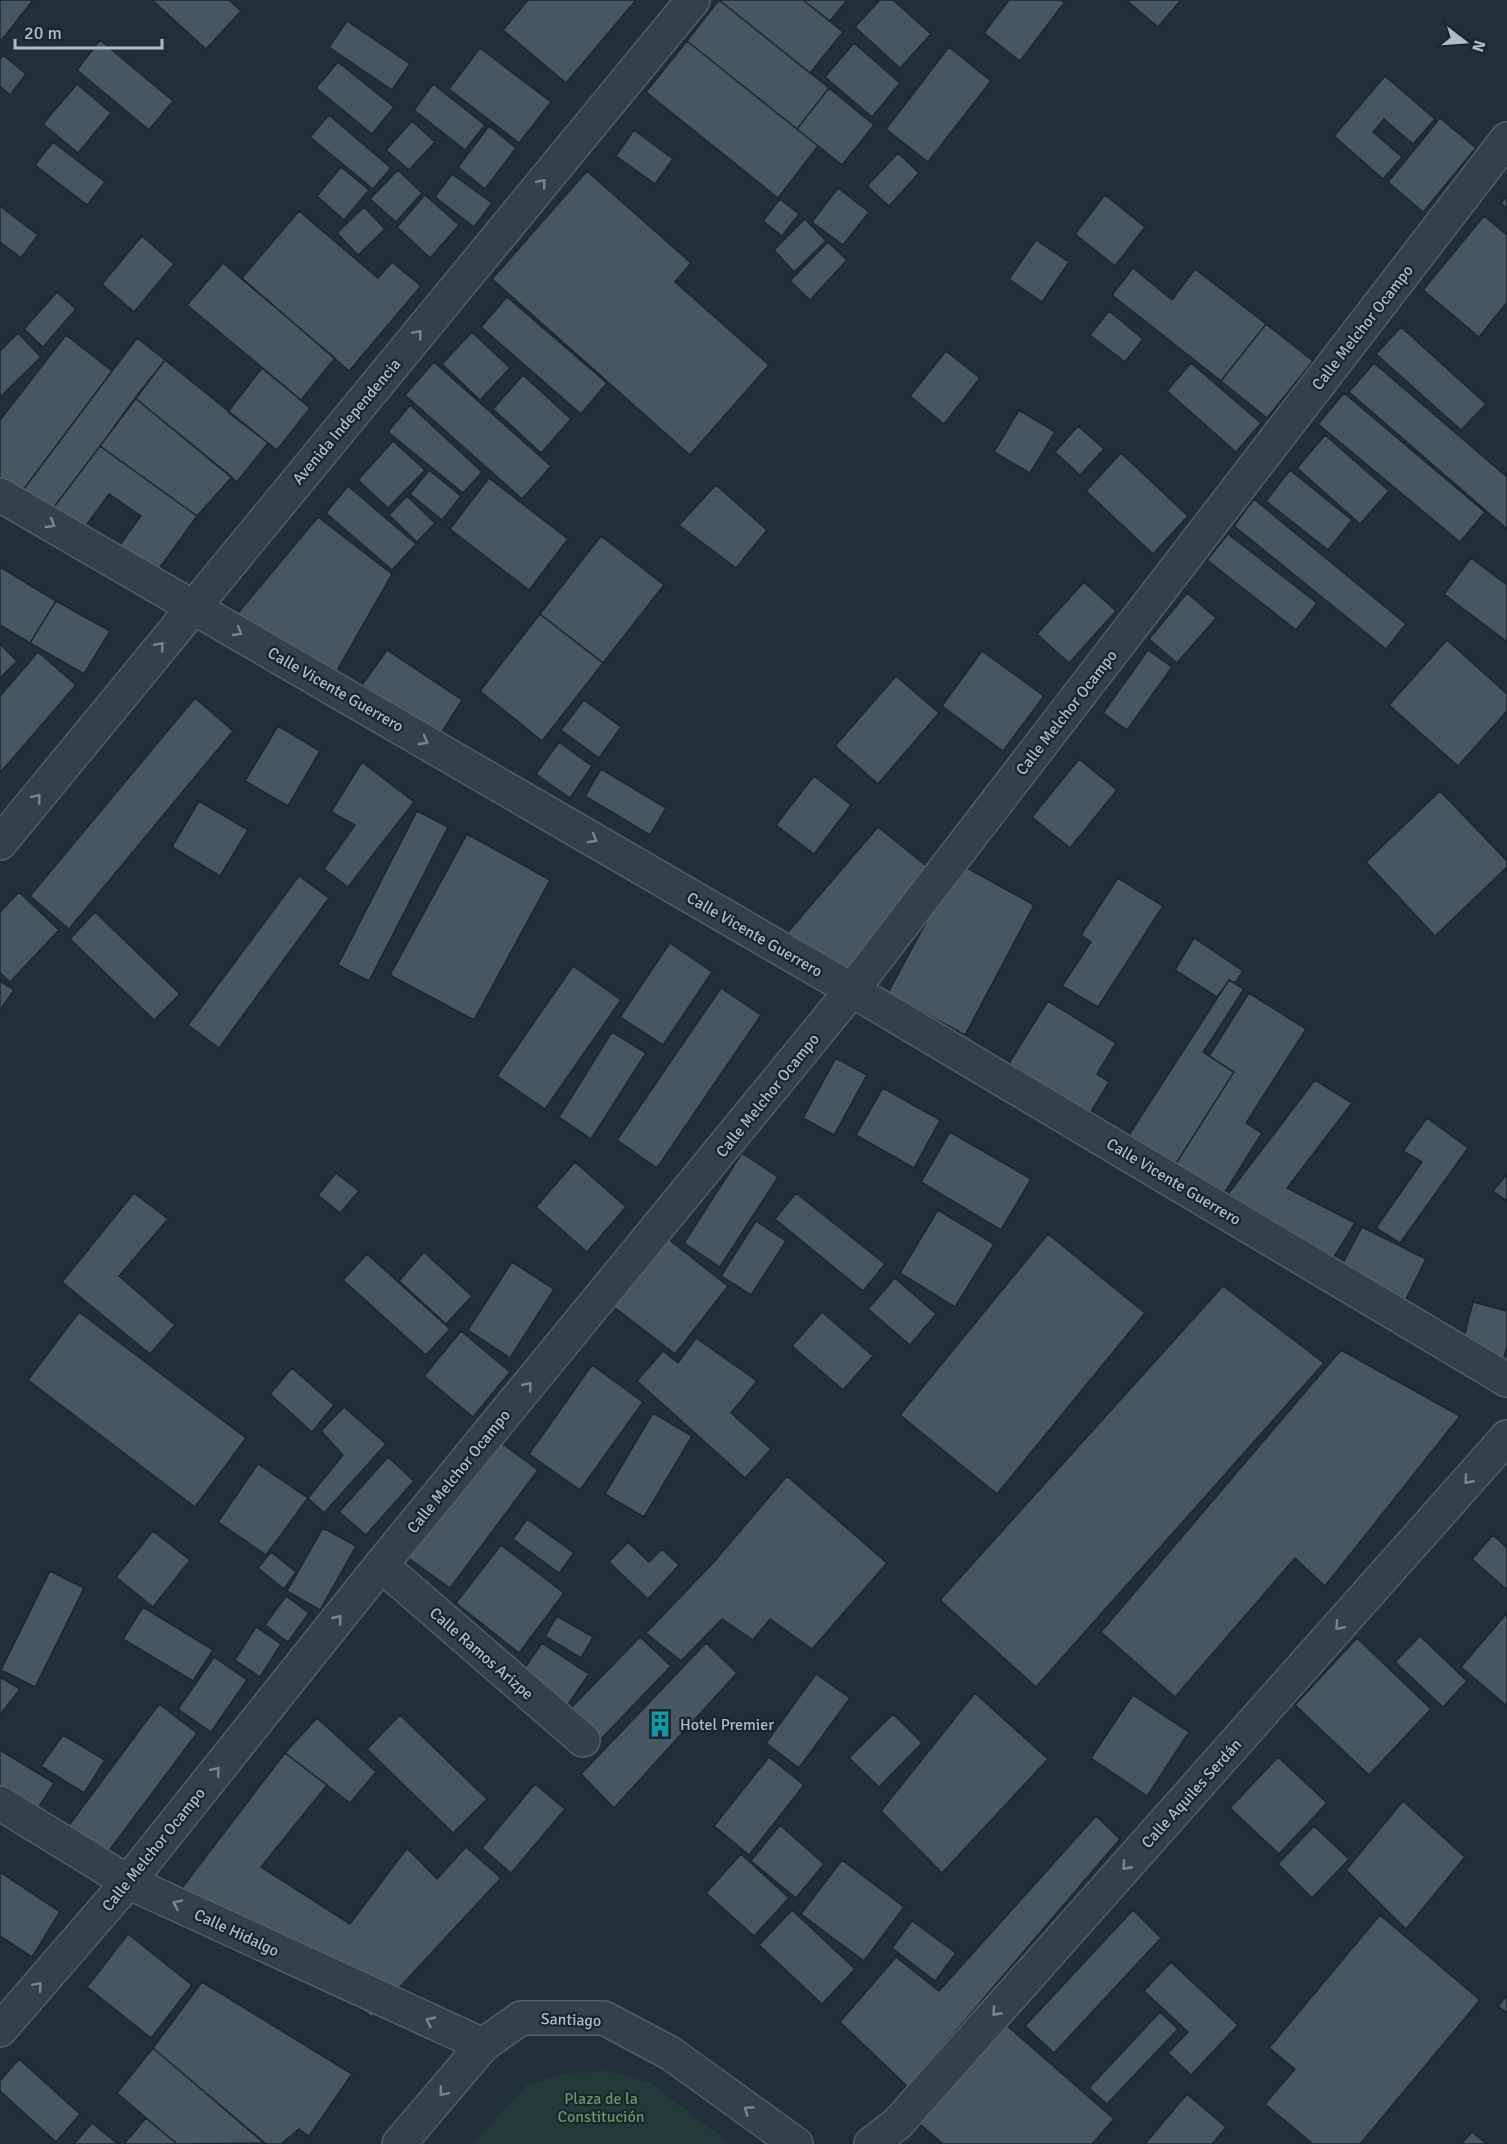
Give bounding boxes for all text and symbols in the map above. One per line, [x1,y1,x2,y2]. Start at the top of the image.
scale bar [15,12,162,50]
north arrow [1435,12,1495,72]
text: 20 m [24,22,62,44]
text: N [1467,38,1490,54]
one-way arrow [535,179,546,190]
street label: Calle Melchor Ocampo [1308,261,1418,394]
one-way arrow [410,330,421,341]
street label: Avenida Independencia [288,355,405,489]
one-way arrow [45,517,55,529]
one-way arrow [232,625,242,637]
one-way arrow [153,642,164,653]
street label: Calle Vicente Guerrero [264,643,407,737]
street label: Calle Melchor Ocampo [1012,646,1122,779]
one-way arrow [418,734,429,745]
one-way arrow [30,793,41,804]
one-way arrow [587,832,597,844]
street label: Calle Vicente Guerrero [683,888,826,982]
street label: Calle Melchor Ocampo [712,1030,824,1162]
street label: Calle Vicente Guerrero [1103,1134,1244,1230]
one-way arrow [520,1382,531,1393]
street label: Calle Melchor Ocampo [403,1406,515,1538]
one-way arrow [1464,1474,1475,1484]
street label: Calle Ramos Arizpe [425,1603,537,1704]
one-way arrow [331,1615,342,1626]
one-way arrow [1335,1619,1346,1630]
building icon: Hotel Premier [645,1709,675,1739]
place label: Hotel Premier [680,1715,774,1735]
street label: Calle Aquiles Serdán [1137,1735,1246,1853]
one-way arrow [209,1767,220,1778]
street label: Calle Melchor Ocampo [98,1784,210,1916]
one-way arrow [1122,1860,1133,1870]
one-way arrow [172,1899,183,1911]
street label: Calle Hidalgo [191,1905,282,1961]
one-way arrow [31,1982,42,1993]
one-way arrow [992,2005,1003,2016]
street label: Santiago [540,2009,602,2031]
one-way arrow [425,2016,436,2028]
one-way arrow [439,2085,450,2096]
park label: Plaza de la Constitución [558,2089,644,2127]
one-way arrow [744,2106,755,2117]

